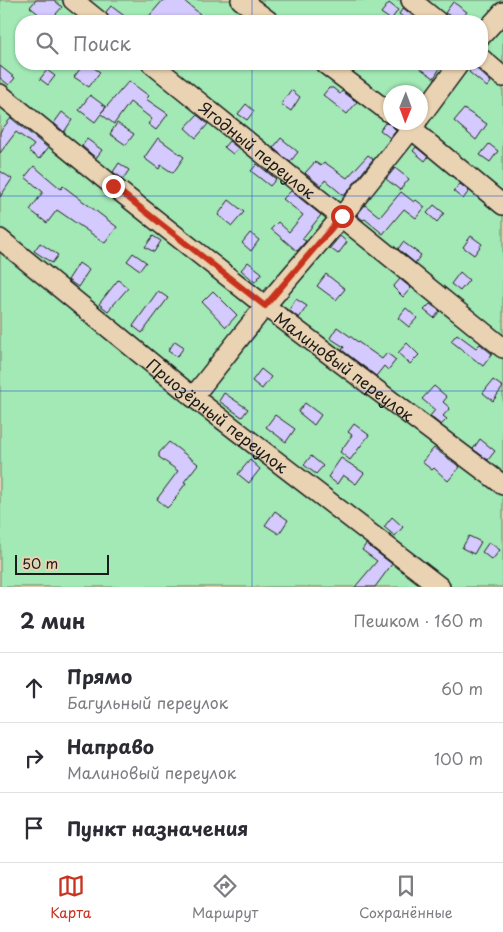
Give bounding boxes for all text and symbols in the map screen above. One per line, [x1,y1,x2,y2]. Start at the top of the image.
search box [15,15,488,70]
icon: search [33,29,61,57]
text: Поиск [73,29,131,57]
north arrow [383,85,428,130]
street label: Ягодный переулок [194,95,321,204]
route end [102,175,125,198]
route start [331,205,354,228]
street label: Малиновый переулок [270,305,420,427]
street label: Приозёрный переулок [142,352,294,479]
scale bar [15,552,109,575]
text: 50 m [22,553,58,574]
text: 2 мин [20,604,85,636]
text: Пешком · 160 m [354,608,483,632]
text: Прямо [67,662,132,690]
icon: ahead [20,674,48,702]
text: 60 m [441,676,483,700]
text: Багульный переулок [67,690,228,714]
text: Направо [67,732,154,760]
icon: right [20,744,48,772]
text: 100 m [434,746,483,770]
text: Малиновый переулок [67,760,236,784]
icon: arrive [20,814,48,842]
text: Пункт назначения [67,814,248,842]
tab: Карта [50,872,91,923]
tab: Маршрут [192,872,258,923]
tab: Сохранённые [359,872,453,923]

